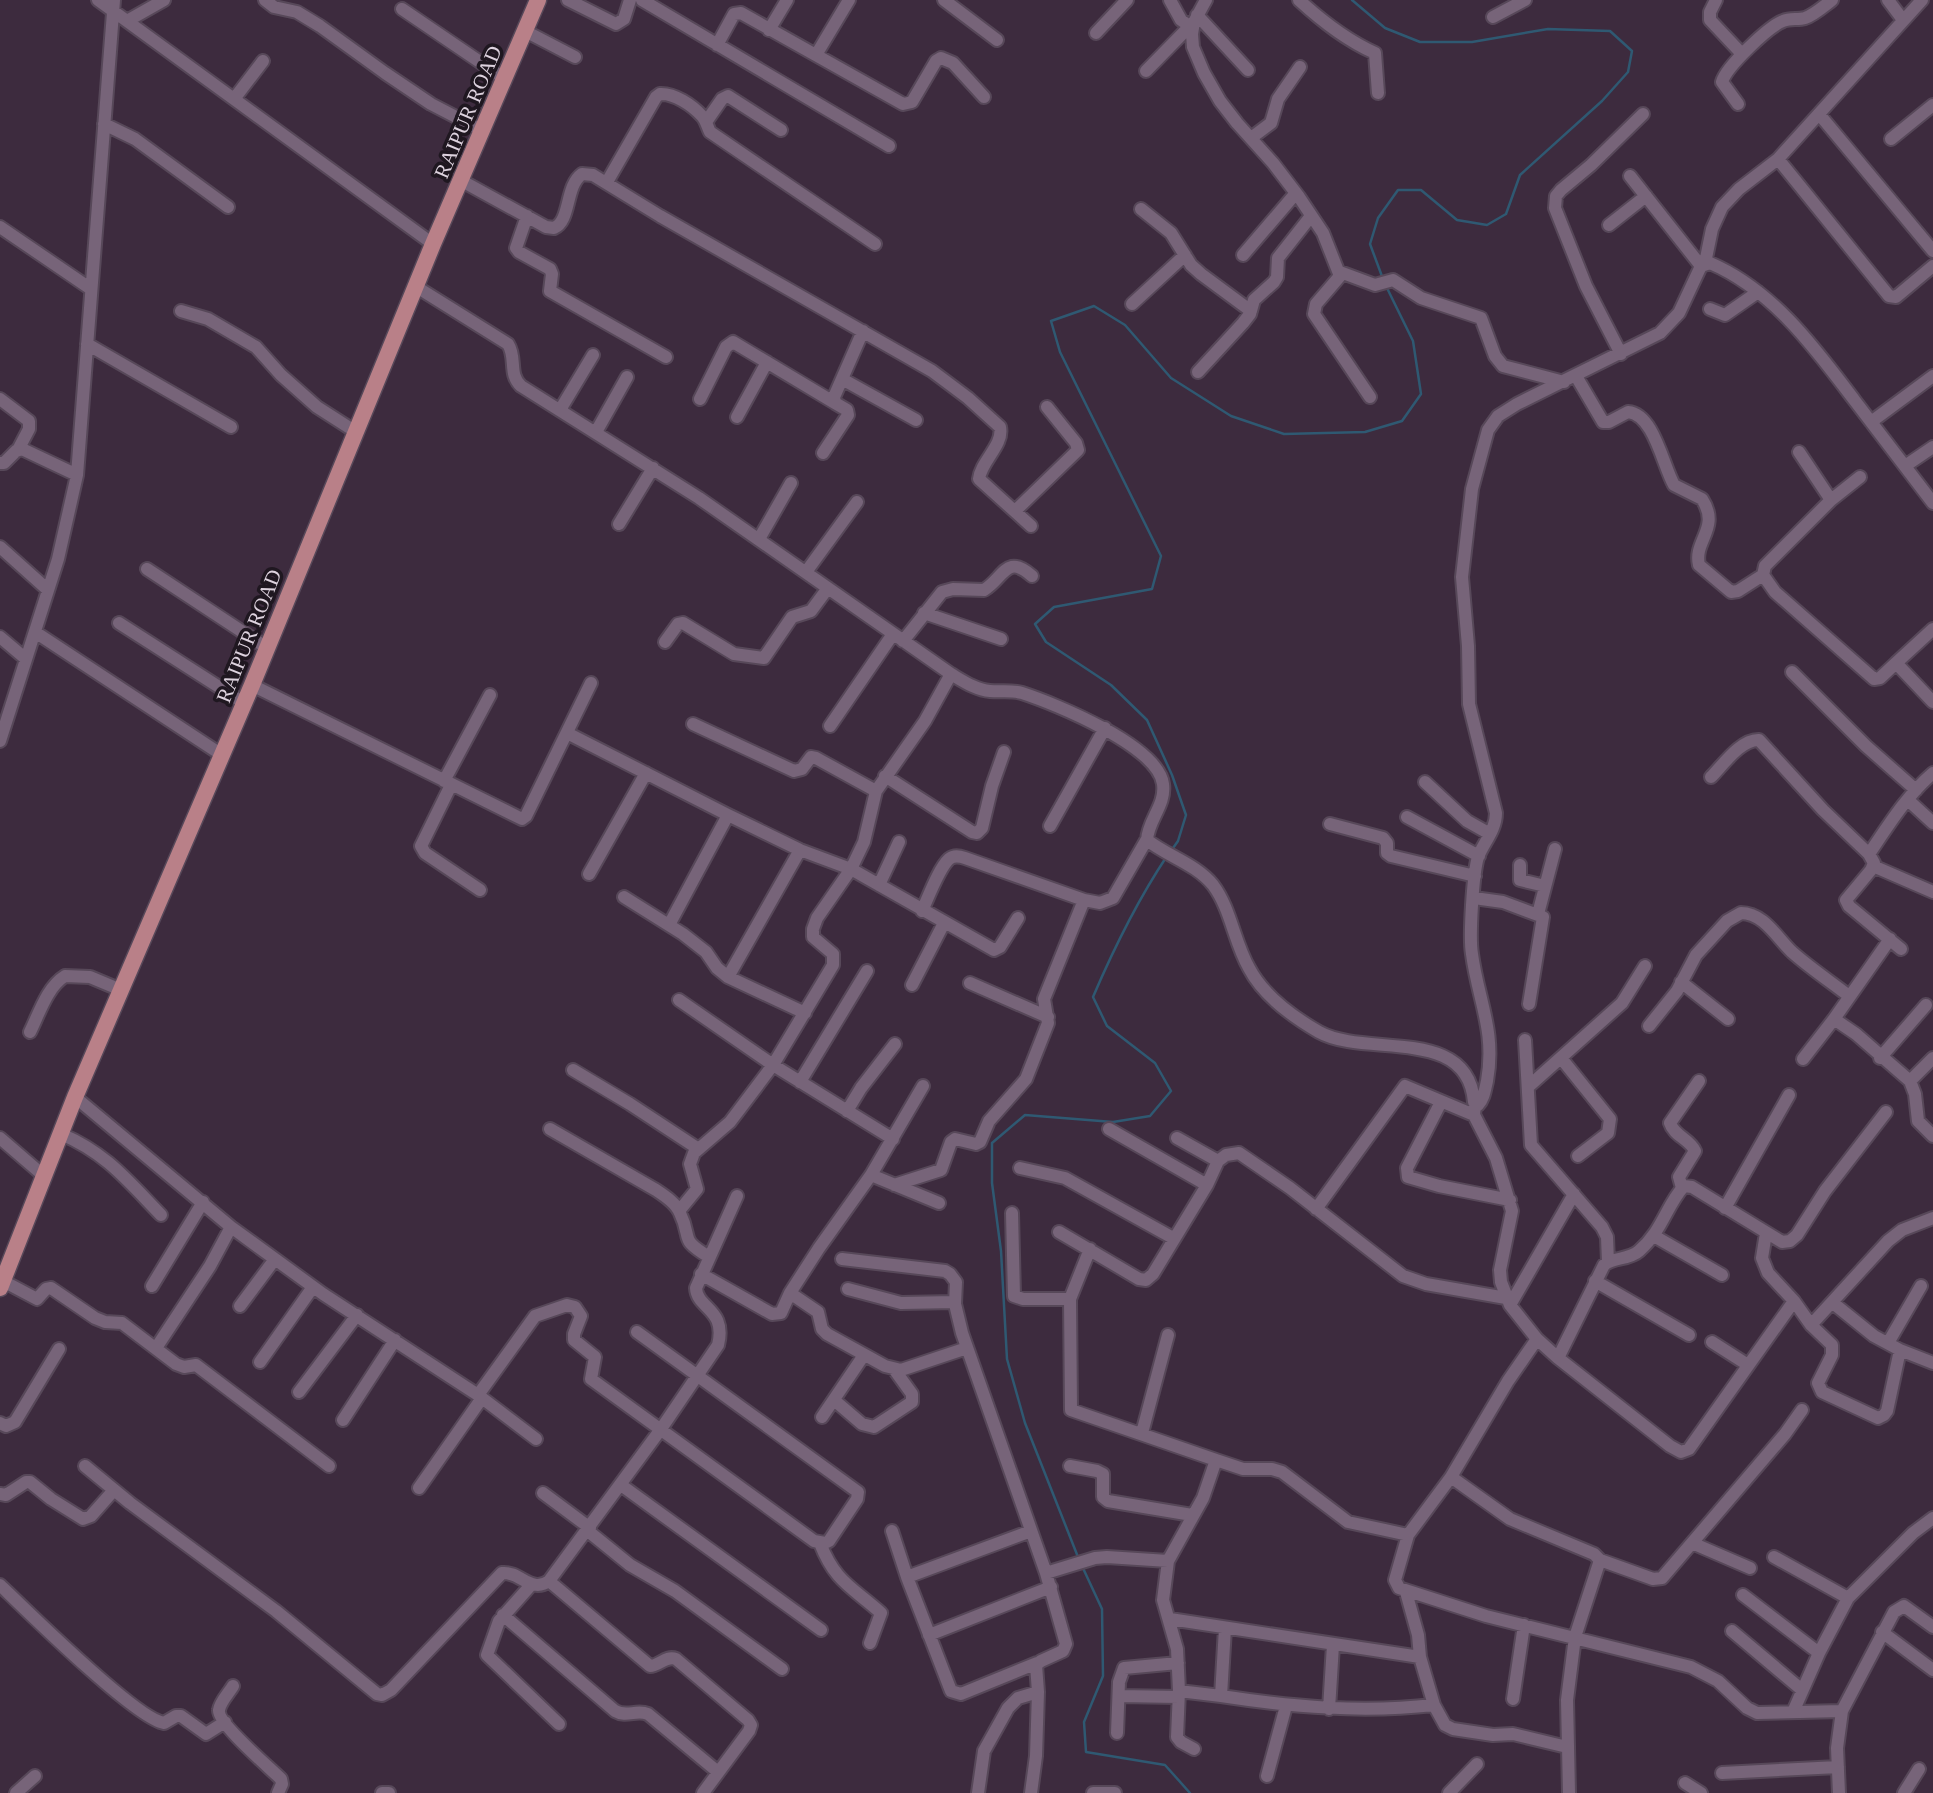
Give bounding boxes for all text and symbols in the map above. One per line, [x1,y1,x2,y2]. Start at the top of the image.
street label: RAIPUR ROAD [429,42,507,182]
street label: RAIPUR ROAD [211,566,287,706]

